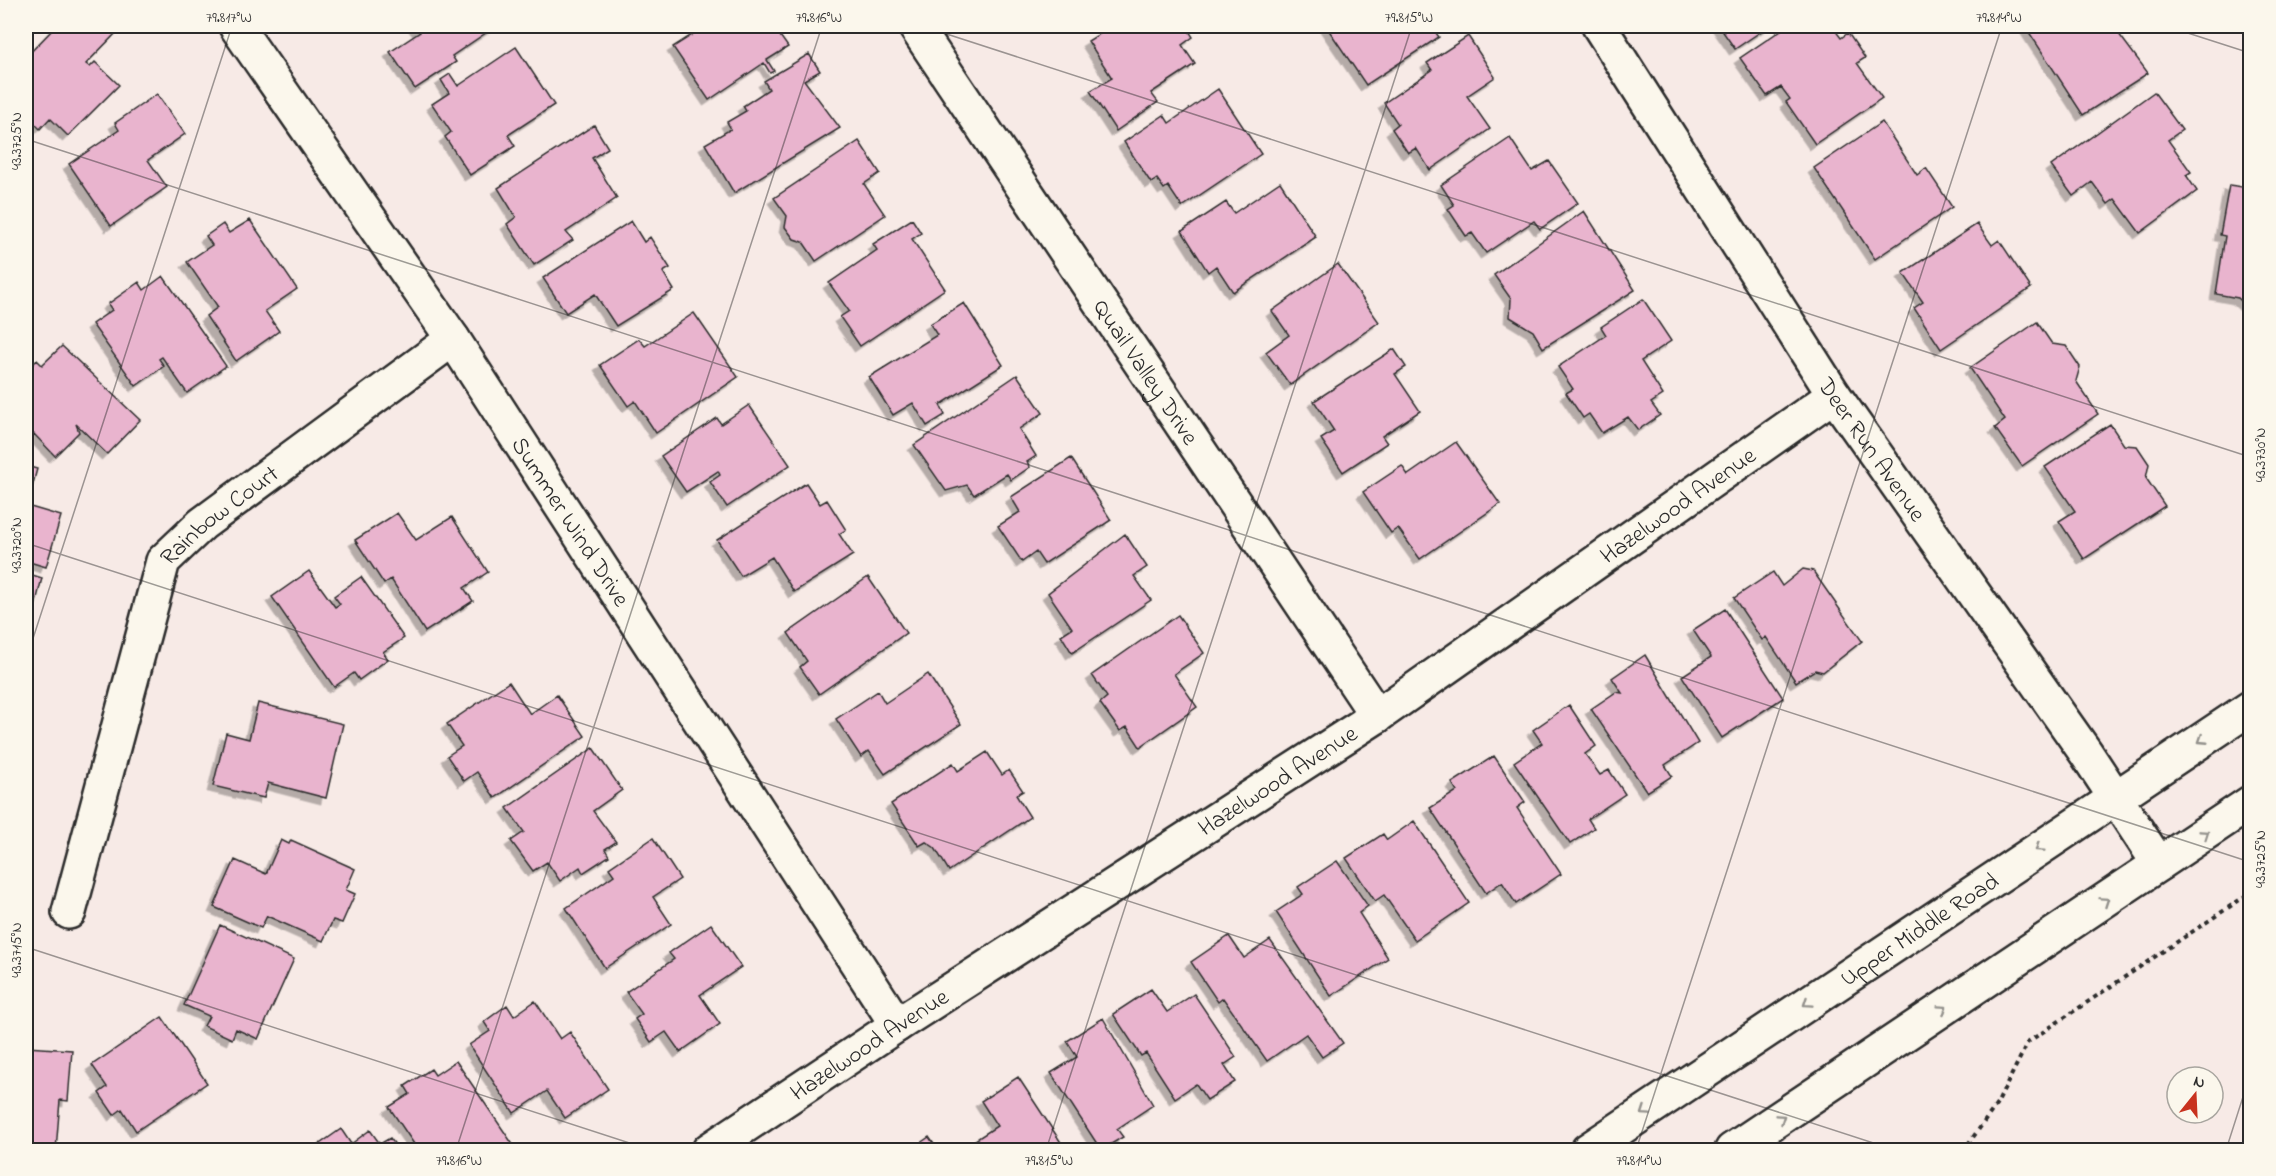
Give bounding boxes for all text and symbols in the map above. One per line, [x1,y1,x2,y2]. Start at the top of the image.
text: 79.817°W [206,7,252,29]
text: 79.816°W [796,7,842,29]
text: 79.815°W [1385,7,1433,29]
text: 79.814°W [1976,7,2022,29]
text: 43.3725°N [6,112,28,170]
street label: Quail Valley Drive [1083,293,1206,453]
street label: Deer Run Avenue [1807,371,1933,530]
text: 43.3730°N [2250,428,2272,482]
street label: Summer Wind Drive [501,431,637,615]
street label: Hazelwood Avenue [1594,440,1764,574]
street label: Rainbow Court [153,458,287,575]
text: 43.3720°N [6,517,28,573]
street label: Hazelwood Avenue [1192,718,1365,847]
one-way arrow [2197,733,2208,744]
one-way arrow [2198,830,2209,841]
text: 43.3725°N [2250,830,2272,888]
one-way arrow [2035,841,2046,852]
street label: Upper Middle Road [1834,865,2007,997]
one-way arrow [2099,896,2109,908]
text: 43.3715°N [6,922,28,978]
street label: Hazelwood Avenue [784,981,957,1111]
one-way arrow [1803,996,1814,1007]
one-way arrow [1936,1005,1947,1016]
north arrow [2165,1065,2225,1125]
text: N [2190,1070,2208,1096]
one-way arrow [1641,1105,1652,1116]
one-way arrow [1774,1114,1785,1125]
text: 79.816°W [436,1150,482,1172]
text: 79.815°W [1025,1150,1073,1172]
text: 79.814°W [1616,1150,1662,1172]

